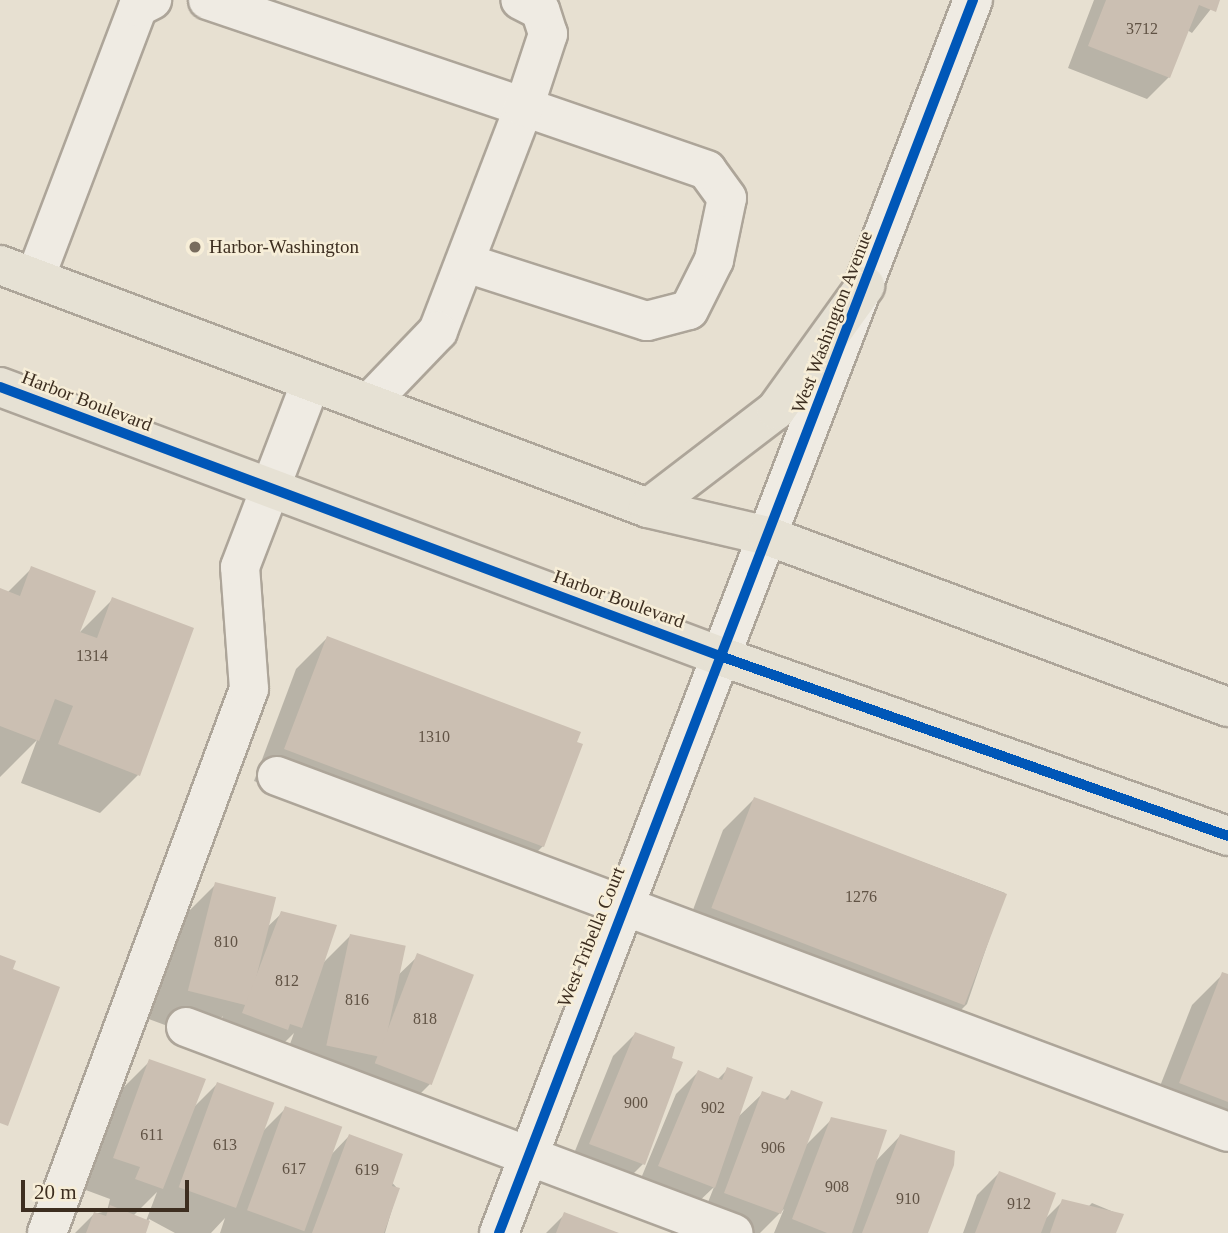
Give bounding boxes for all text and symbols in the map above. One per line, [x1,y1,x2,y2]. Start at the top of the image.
house number: 3712 [1126,19,1158,39]
street label: West Washington Avenue [786,227,878,417]
place label: Harbor-Washington [209,236,359,258]
marker: Harbor-Washington [187,239,203,255]
street label: Harbor Boulevard [19,366,155,436]
street label: Harbor Boulevard [550,565,688,633]
house number: 1314 [76,646,108,666]
house number: 1310 [418,727,450,747]
street label: West Tribella Court [552,863,630,1011]
house number: 1276 [845,887,877,907]
house number: 810 [214,932,238,952]
house number: 812 [275,971,299,991]
house number: 816 [345,990,369,1010]
house number: 818 [413,1009,437,1029]
house number: 900 [624,1093,648,1113]
house number: 902 [701,1098,725,1118]
house number: 611 [140,1125,164,1145]
house number: 613 [213,1135,237,1155]
house number: 906 [761,1138,785,1158]
house number: 617 [282,1159,306,1179]
house number: 619 [355,1160,379,1180]
scale bar [24,1166,192,1210]
house number: 908 [825,1177,849,1197]
text: 20 m [34,1180,77,1204]
house number: 910 [896,1189,920,1209]
house number: 912 [1007,1194,1031,1214]

